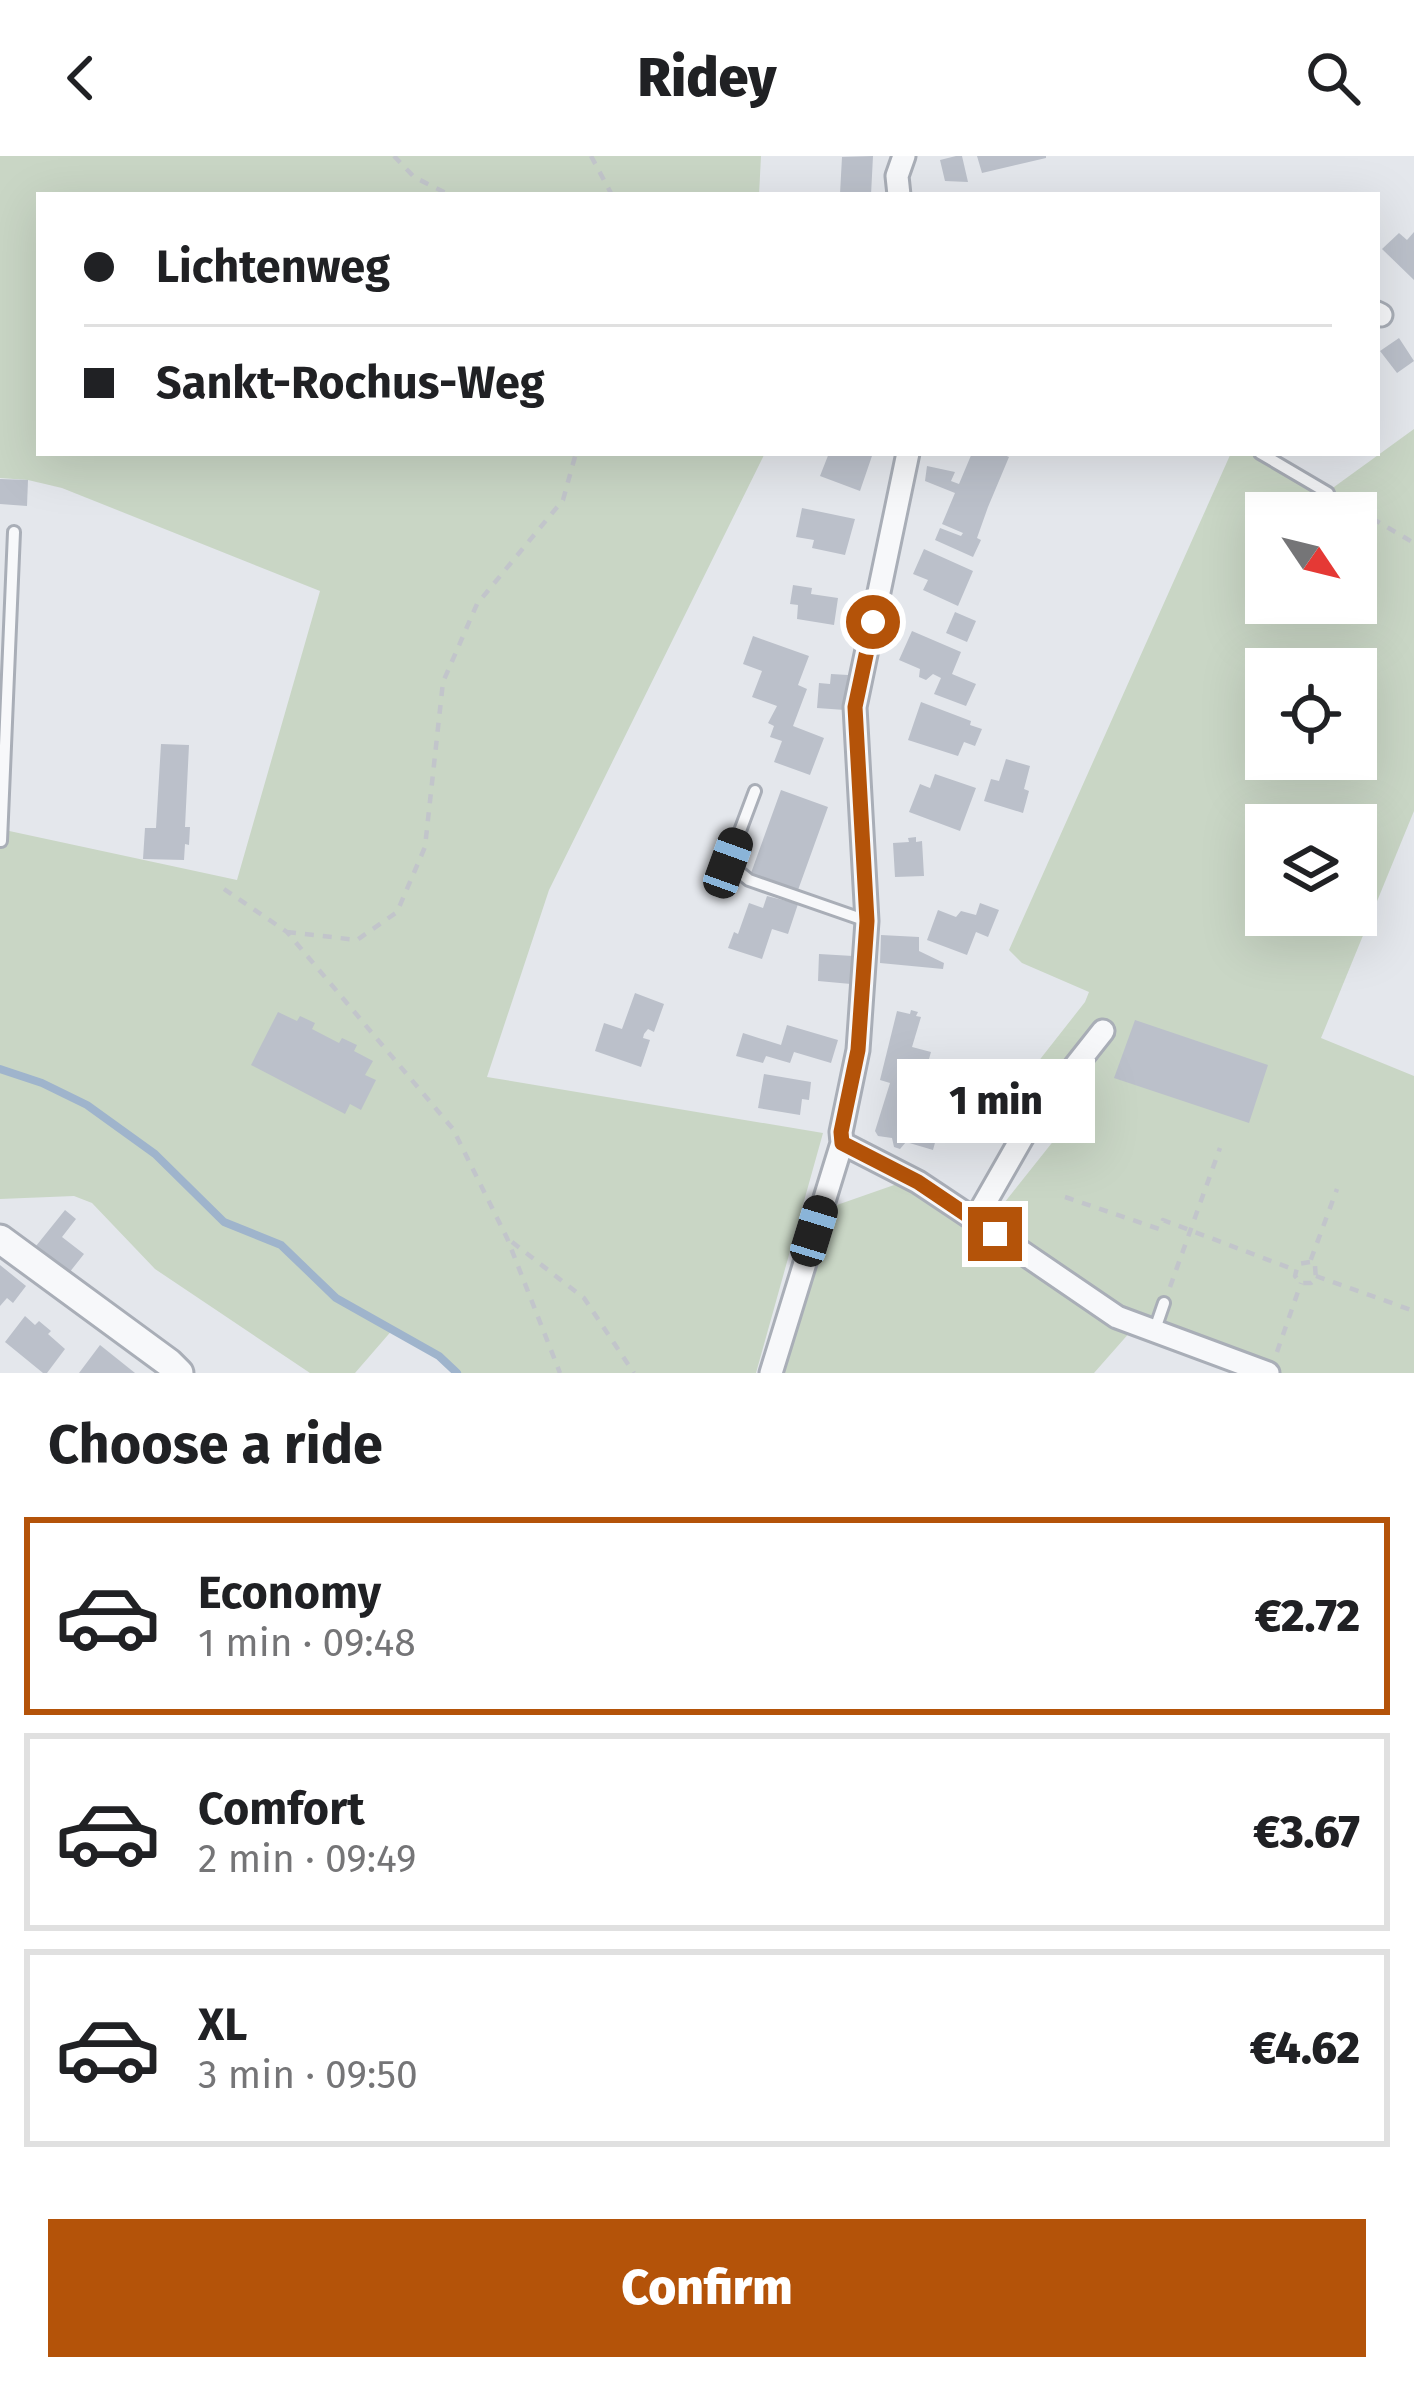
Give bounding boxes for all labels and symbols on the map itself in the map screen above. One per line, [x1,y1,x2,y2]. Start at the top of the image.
north arrow [1245,492,1377,624]
route start [846,595,900,649]
car [699,823,757,903]
callout: 1 min [896,1060,1094,1144]
car [786,1191,842,1271]
route end [968,1207,1022,1261]

